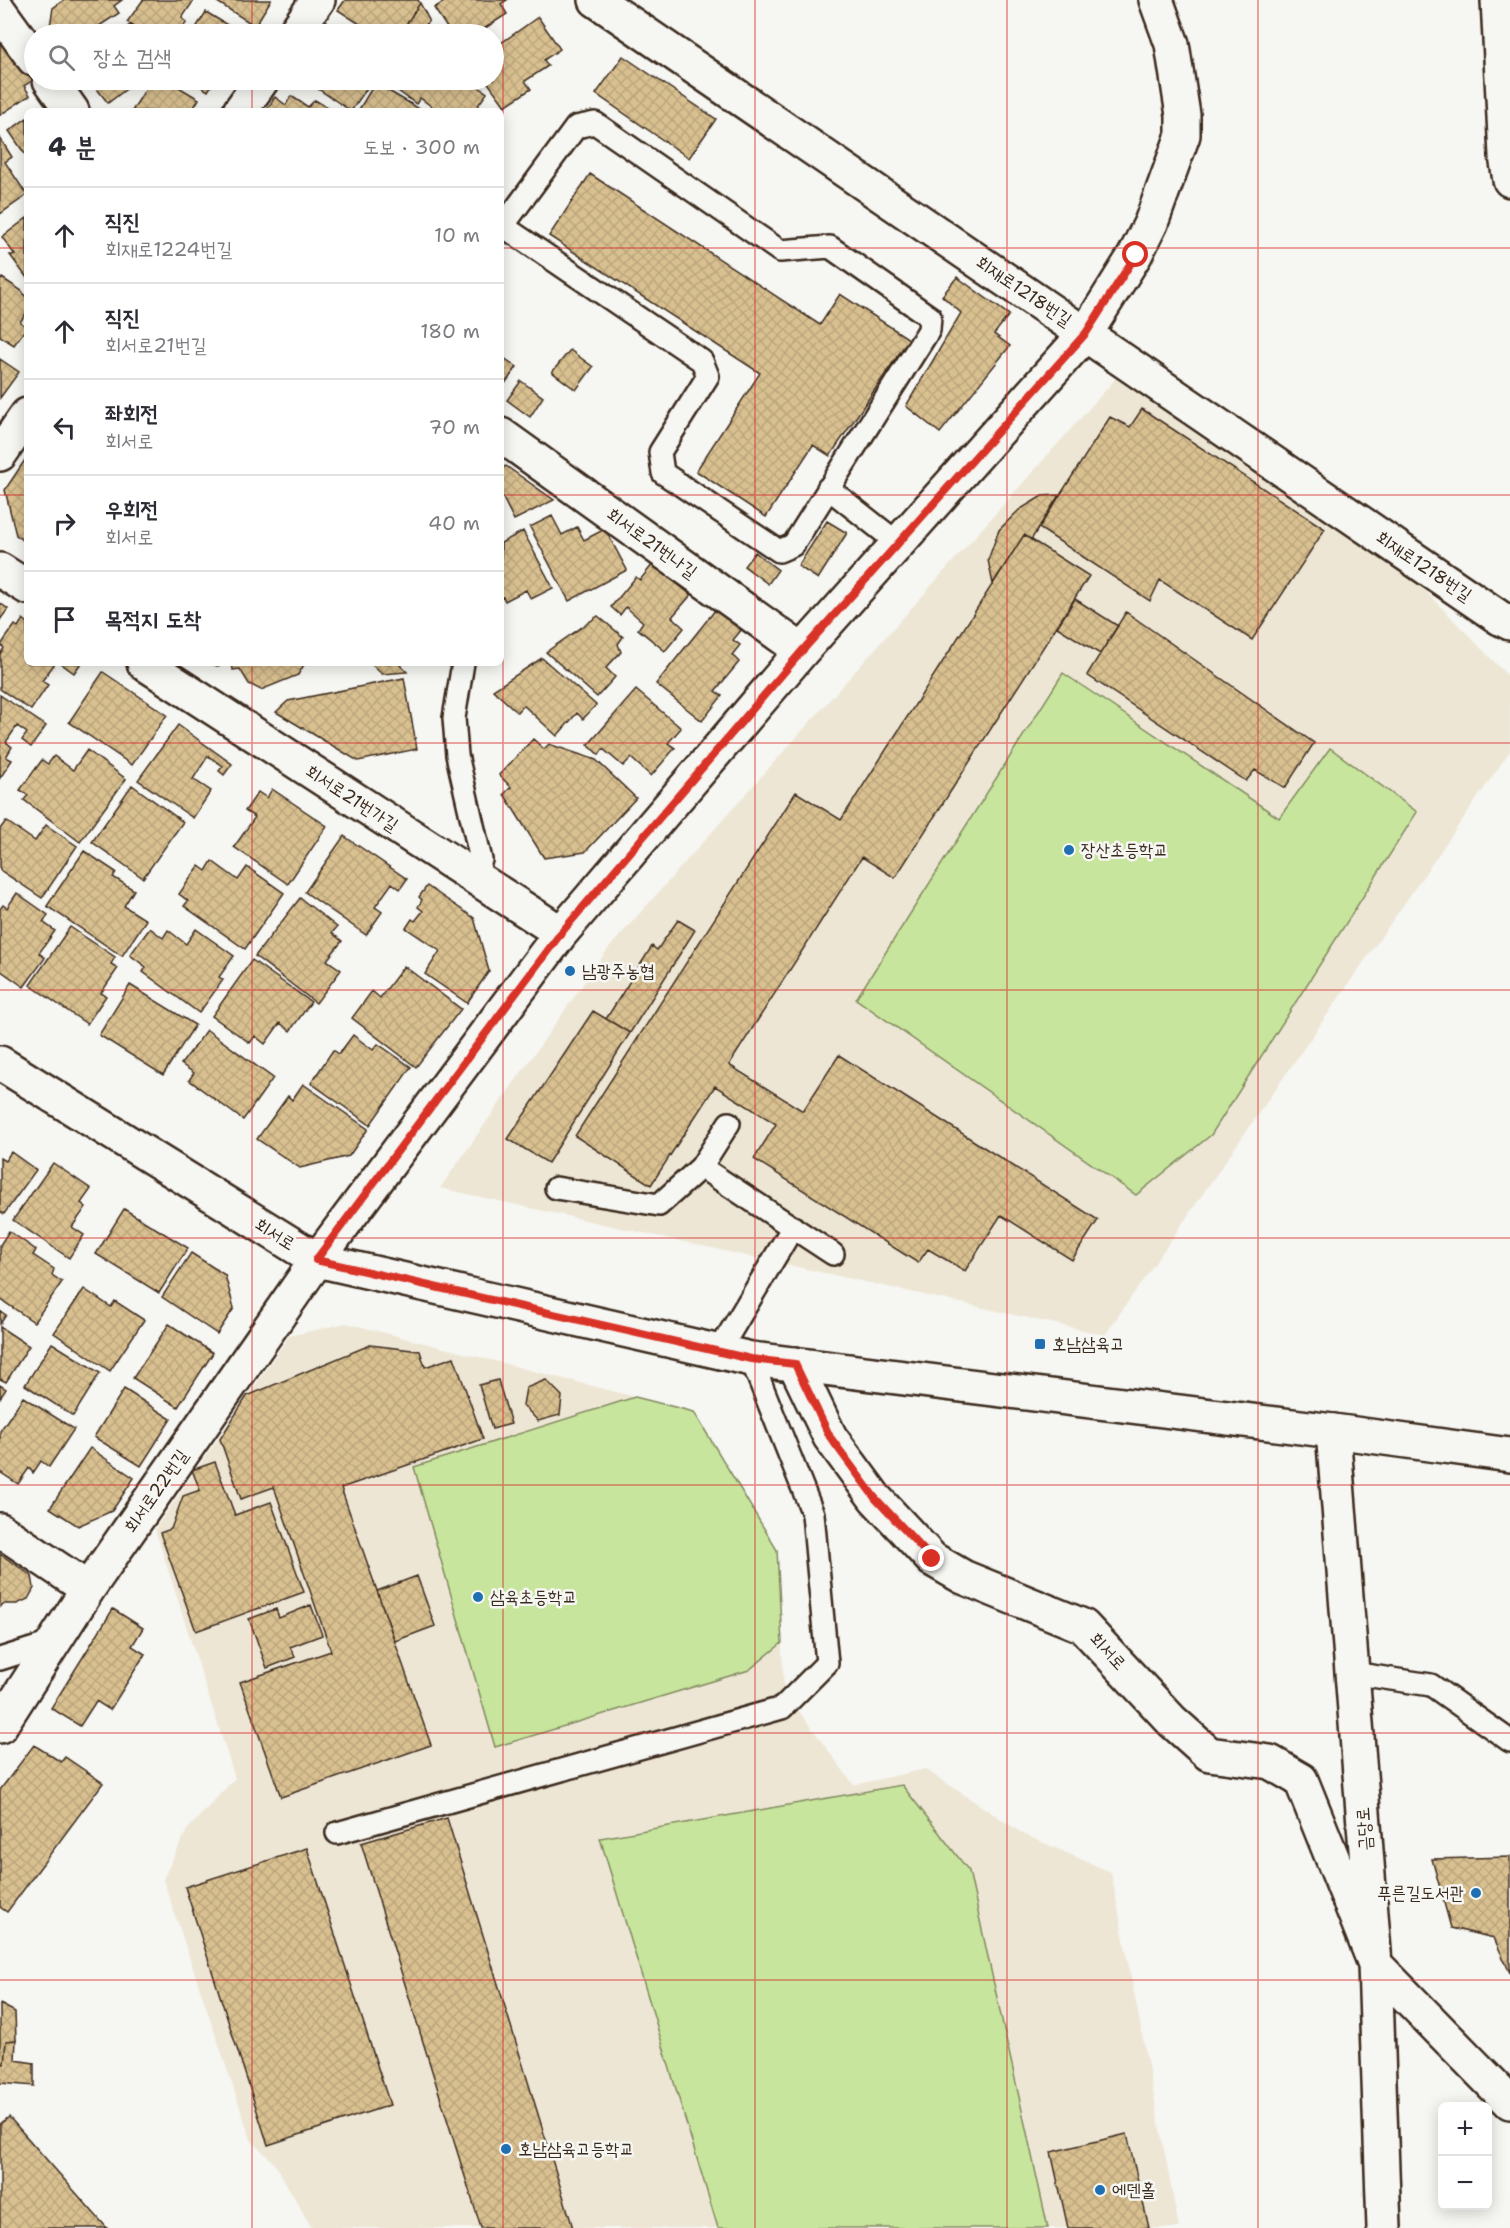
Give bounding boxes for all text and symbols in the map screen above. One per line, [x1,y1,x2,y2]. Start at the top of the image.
search box [24,24,504,90]
icon: search [45,41,78,74]
text: 장소 검색 [93,43,171,72]
text: 4 분 [48,129,96,164]
text: 도보 · 300 m [363,134,480,160]
text: 직진 [105,207,140,236]
icon: ahead [48,219,81,252]
text: 10 m [434,222,480,248]
text: 회재로1224번길 [105,236,233,262]
route start [1122,241,1148,267]
street label: 회재로1218번길 [971,250,1077,332]
text: 직진 [105,303,140,332]
icon: ahead [48,315,81,348]
text: 180 m [420,318,480,344]
text: 회서로21번길 [105,332,207,358]
text: 좌회전 [105,399,158,428]
icon: left [48,411,81,444]
text: 70 m [428,414,480,440]
text: 회서로 [105,428,153,454]
text: 우회전 [105,495,158,524]
street label: 회서로21번나길 [602,502,702,584]
icon: right [48,507,81,540]
text: 40 m [428,510,480,536]
text: 회서로 [105,524,153,550]
street label: 회재로1218번길 [1371,525,1477,607]
icon: arrive [48,603,81,636]
text: 목적지 도착 [105,605,201,634]
street label: 회서로21번가길 [301,759,403,837]
place label: 장산초등학교 [1081,838,1168,862]
marker: 장산초등학교 [1062,843,1076,857]
place label: 남광주농협 [582,959,654,983]
marker: 남광주농협 [563,964,577,978]
street label: 회서로 [250,1212,300,1256]
place label: 호남삼육고 [1052,1332,1124,1356]
marker: 호남삼육고 [1033,1337,1047,1351]
street label: 회서로22번길 [118,1444,194,1537]
route end [918,1545,944,1571]
place label: 삼육초등학교 [490,1585,577,1609]
marker: 삼육초등학교 [471,1590,485,1604]
street label: 회서로 [1084,1627,1132,1675]
street label: 금당로 [1351,1806,1377,1852]
place label: 푸른길도서관 [1377,1881,1464,1905]
marker: 푸른길도서관 [1469,1886,1483,1900]
map controls [1438,2102,1492,2210]
button: + [1438,2102,1492,2156]
place label: 호남삼육고등학교 [518,2137,634,2161]
marker: 호남삼육고등학교 [499,2142,513,2156]
button: − [1438,2156,1492,2210]
place label: 에덴홀 [1112,2178,1155,2202]
marker: 에덴홀 [1093,2183,1107,2197]

